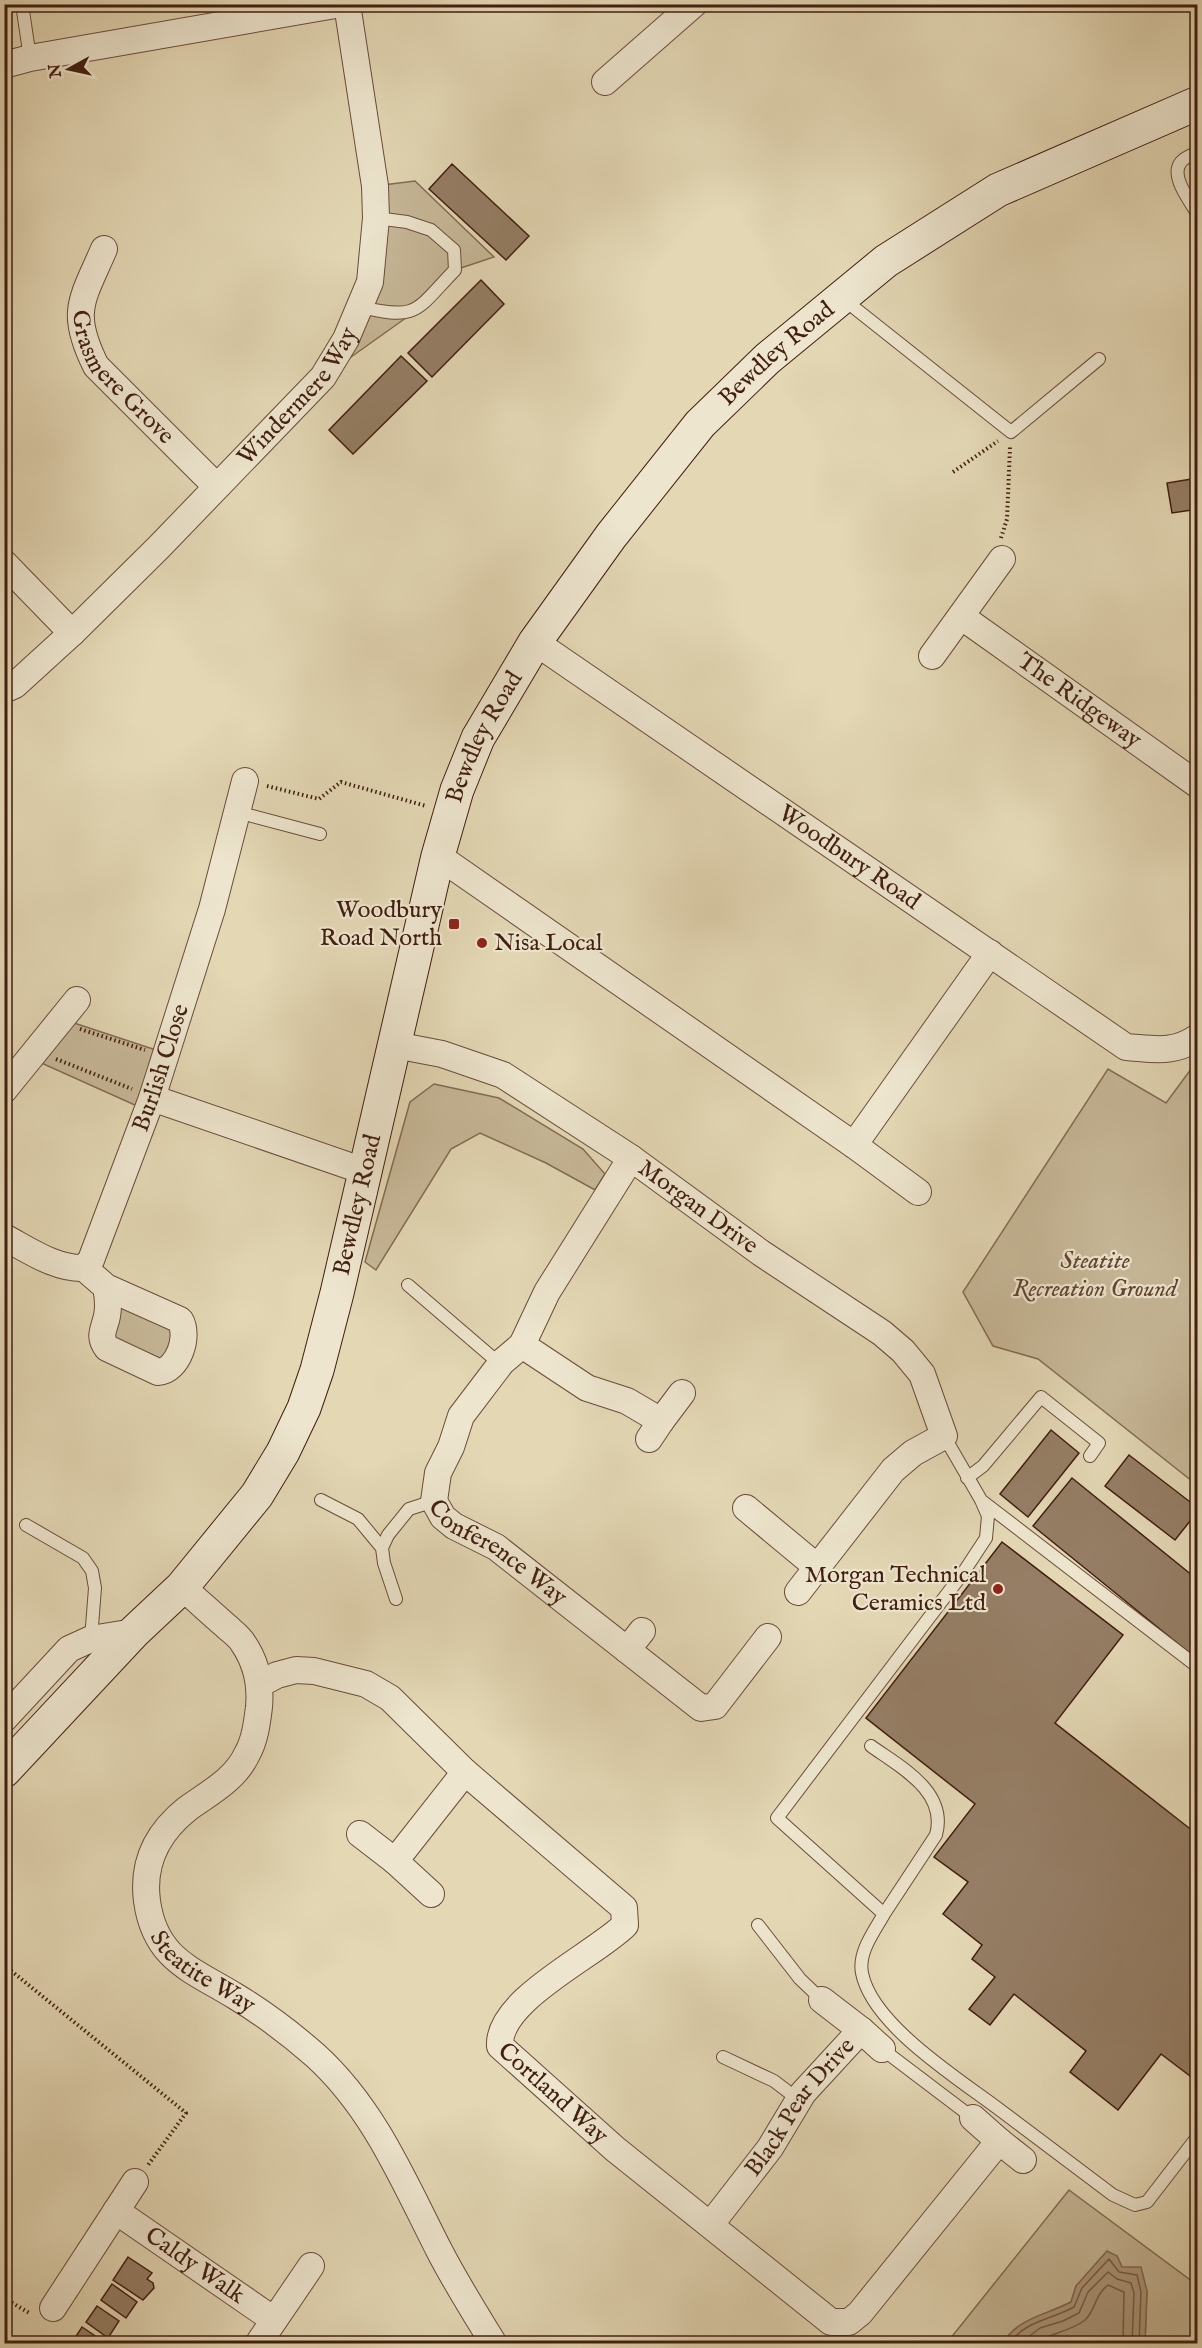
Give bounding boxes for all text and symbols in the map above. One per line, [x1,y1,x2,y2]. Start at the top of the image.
north arrow [39,39,99,99]
text: N [45,62,67,80]
street label: Bewdley Road [712,294,841,413]
street label: Grasmere Grove [65,309,181,451]
street label: Windermere Way [231,323,365,472]
street label: The Ridgeway [1011,646,1148,755]
street label: Bewdley Road [439,665,530,807]
street label: Woodbury Road [772,798,927,917]
place label: Woodbury Road North [320,895,442,954]
marker: Woodbury Road North [447,917,461,931]
place label: Nisa Local [494,928,603,959]
marker: Nisa Local [475,936,489,950]
street label: Burlish Close [125,1000,196,1136]
street label: Bewdley Road [326,1131,389,1279]
street label: Morgan Drive [632,1153,764,1261]
park label: Steatite Recreation Ground [1013,1246,1179,1305]
street label: Conference Way [421,1494,574,1613]
place label: Morgan Technical Ceramics Ltd [805,1560,986,1619]
marker: Morgan Technical Ceramics Ltd [991,1582,1005,1596]
street label: Steatite Way [142,1925,262,2021]
street label: Black Pear Drive [738,2031,862,2183]
street label: Cortland Way [491,2036,615,2151]
street label: Caldy Walk [139,2220,251,2311]

